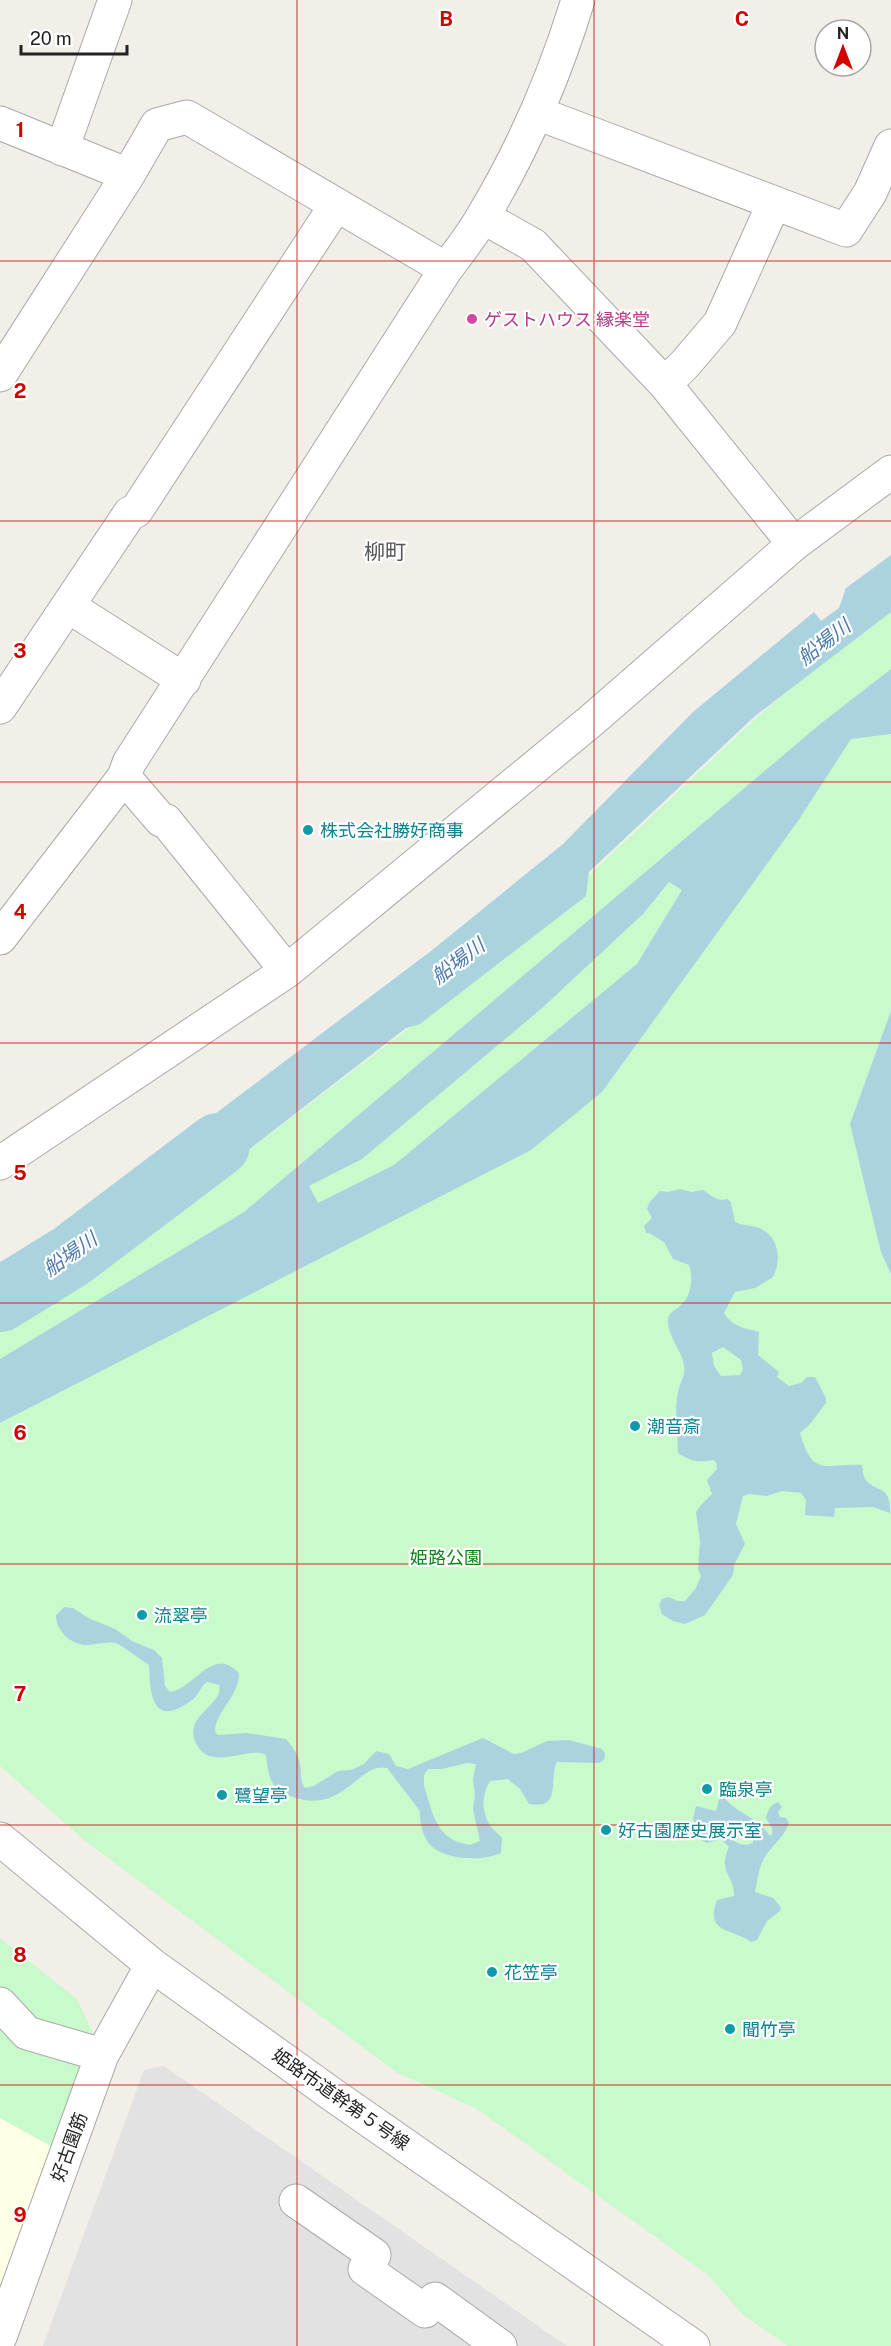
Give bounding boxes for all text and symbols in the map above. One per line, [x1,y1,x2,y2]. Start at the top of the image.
text: B [439,7,453,31]
text: C [735,7,749,31]
scale bar [21,18,128,56]
north arrow [813,18,873,78]
text: N [837,24,849,43]
text: 20 m [30,28,72,49]
text: 1 [16,118,24,142]
place label: ゲストハウス 縁楽堂 [484,309,650,330]
marker: ゲストハウス 縁楽堂 [465,312,479,326]
text: 2 [14,379,26,403]
district label: 柳町 [364,539,406,564]
water label: 船場川 [793,613,857,670]
text: 3 [13,639,27,663]
place label: 株式会社勝好商事 [320,820,464,841]
marker: 株式会社勝好商事 [301,823,315,837]
text: 4 [13,900,27,924]
water label: 船場川 [427,932,491,989]
text: 5 [13,1161,27,1185]
water label: 船場川 [39,1226,103,1281]
place label: 潮音斎 [647,1416,701,1437]
marker: 潮音斎 [628,1419,642,1433]
text: 6 [13,1421,27,1445]
park label: 姫路公園 [410,1547,482,1568]
place label: 流翠亭 [154,1605,208,1626]
marker: 流翠亭 [135,1608,149,1622]
text: 7 [14,1682,26,1706]
place label: 臨泉亭 [719,1779,773,1800]
marker: 臨泉亭 [700,1782,714,1796]
place label: 鷺望亭 [234,1785,288,1806]
marker: 鷺望亭 [215,1788,229,1802]
place label: 好古園歴史展示室 [618,1820,762,1841]
marker: 好古園歴史展示室 [599,1823,613,1837]
text: 8 [13,1943,27,1967]
place label: 花笠亭 [504,1962,558,1983]
marker: 花笠亭 [485,1965,499,1979]
place label: 聞竹亭 [742,2019,796,2040]
marker: 聞竹亭 [723,2022,737,2036]
street label: 姫路市道幹第５号線 [269,2044,413,2154]
street label: 好古園筋 [47,2110,91,2184]
text: 9 [13,2203,27,2227]

